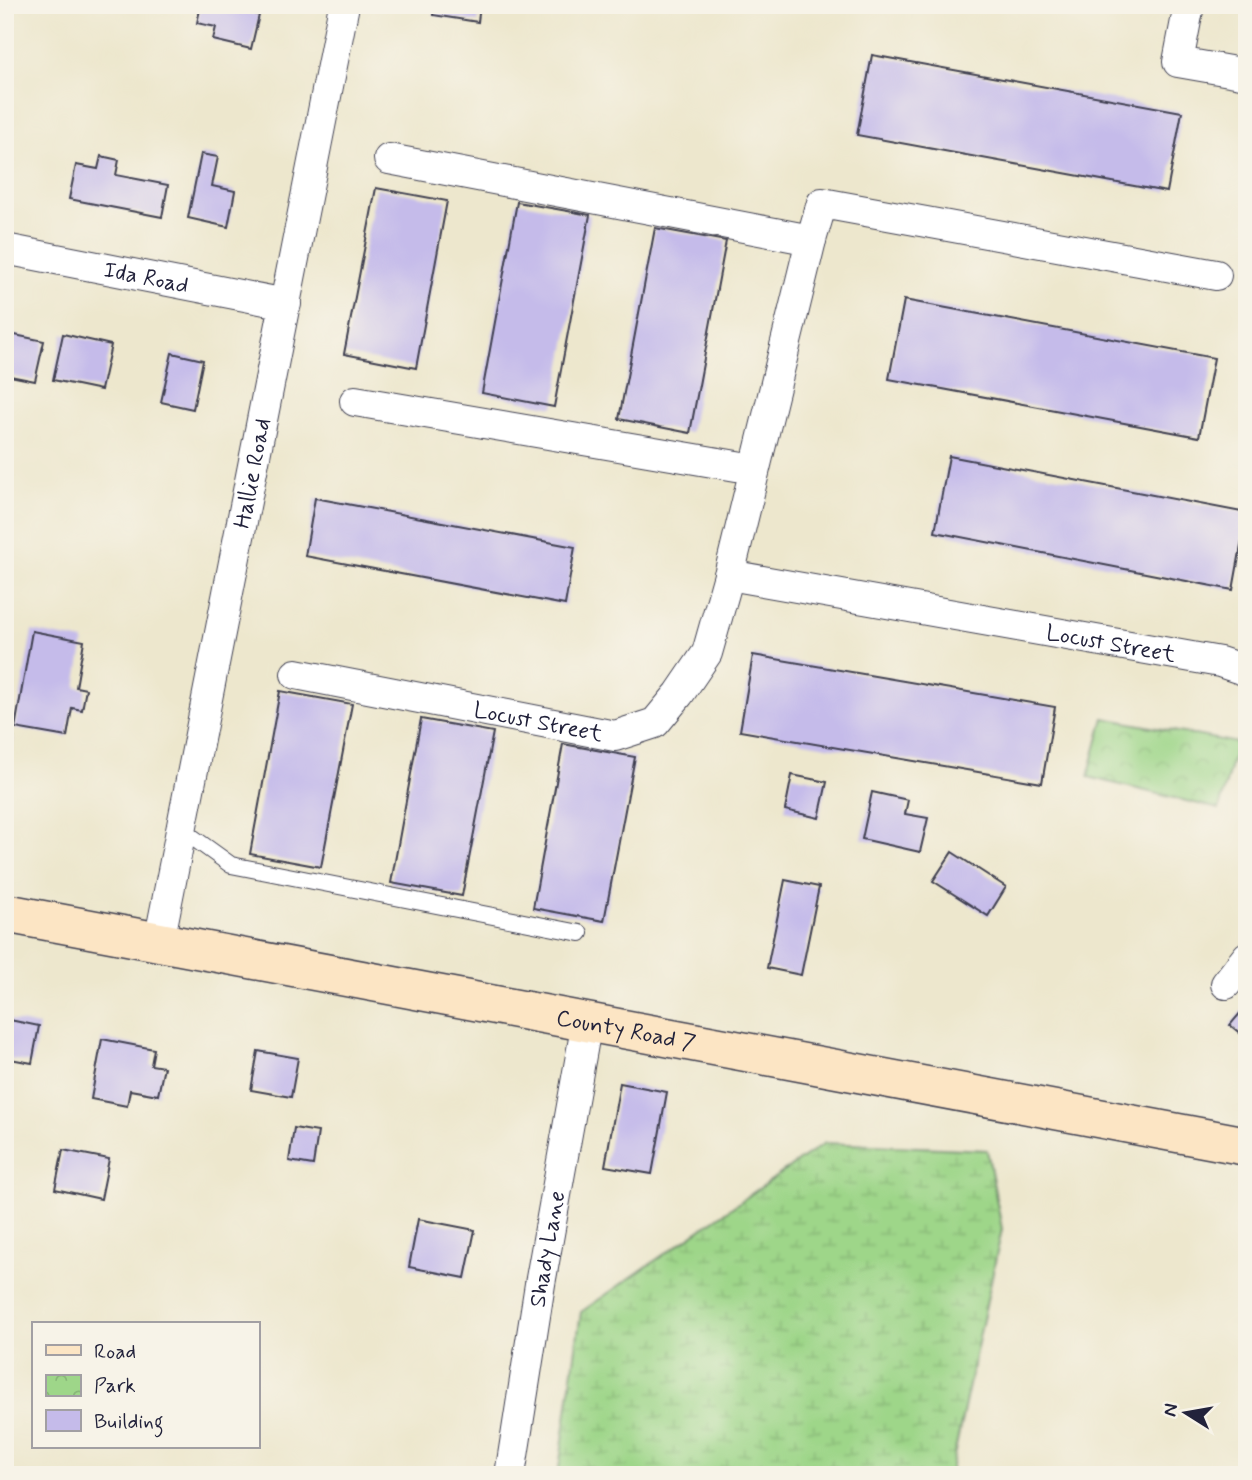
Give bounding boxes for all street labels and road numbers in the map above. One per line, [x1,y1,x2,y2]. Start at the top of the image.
street label: Ida Road [101,256,191,302]
street label: Hallie Road [228,416,279,531]
street label: Locust Street [1044,618,1178,671]
street label: Locust Street [471,696,606,750]
street label: County Road 7 [554,1004,698,1059]
street label: Shady Lane [524,1189,573,1310]

